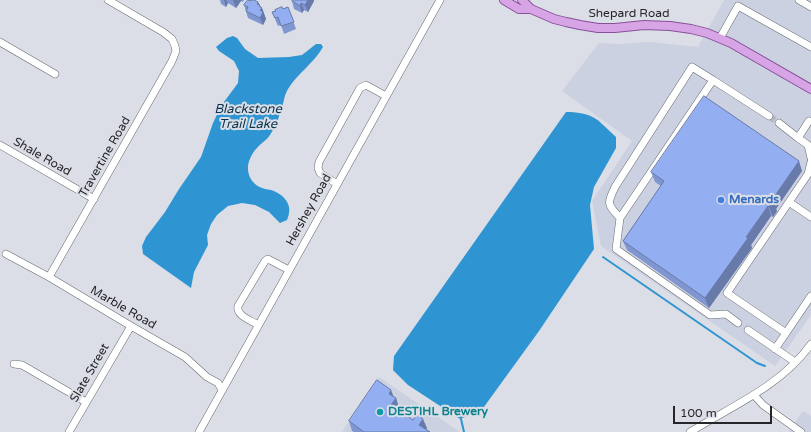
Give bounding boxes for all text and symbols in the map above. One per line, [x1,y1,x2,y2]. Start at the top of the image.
street label: Shepard Road [589,7,669,21]
water label: Blackstone Trail Lake [214,102,282,133]
street label: Travertine Road [76,114,134,200]
street label: Shale Road [11,135,73,179]
street label: Hershey Road [283,172,335,248]
place label: Menards [729,193,779,207]
marker: Menards [716,195,726,205]
street label: Marble Road [88,283,158,333]
street label: Slate Street [67,341,113,405]
scale bar [675,398,774,424]
place label: DESTIHL Brewery [388,405,488,419]
text: 100 m [680,406,717,420]
marker: DESTIHL Brewery [375,407,385,417]

